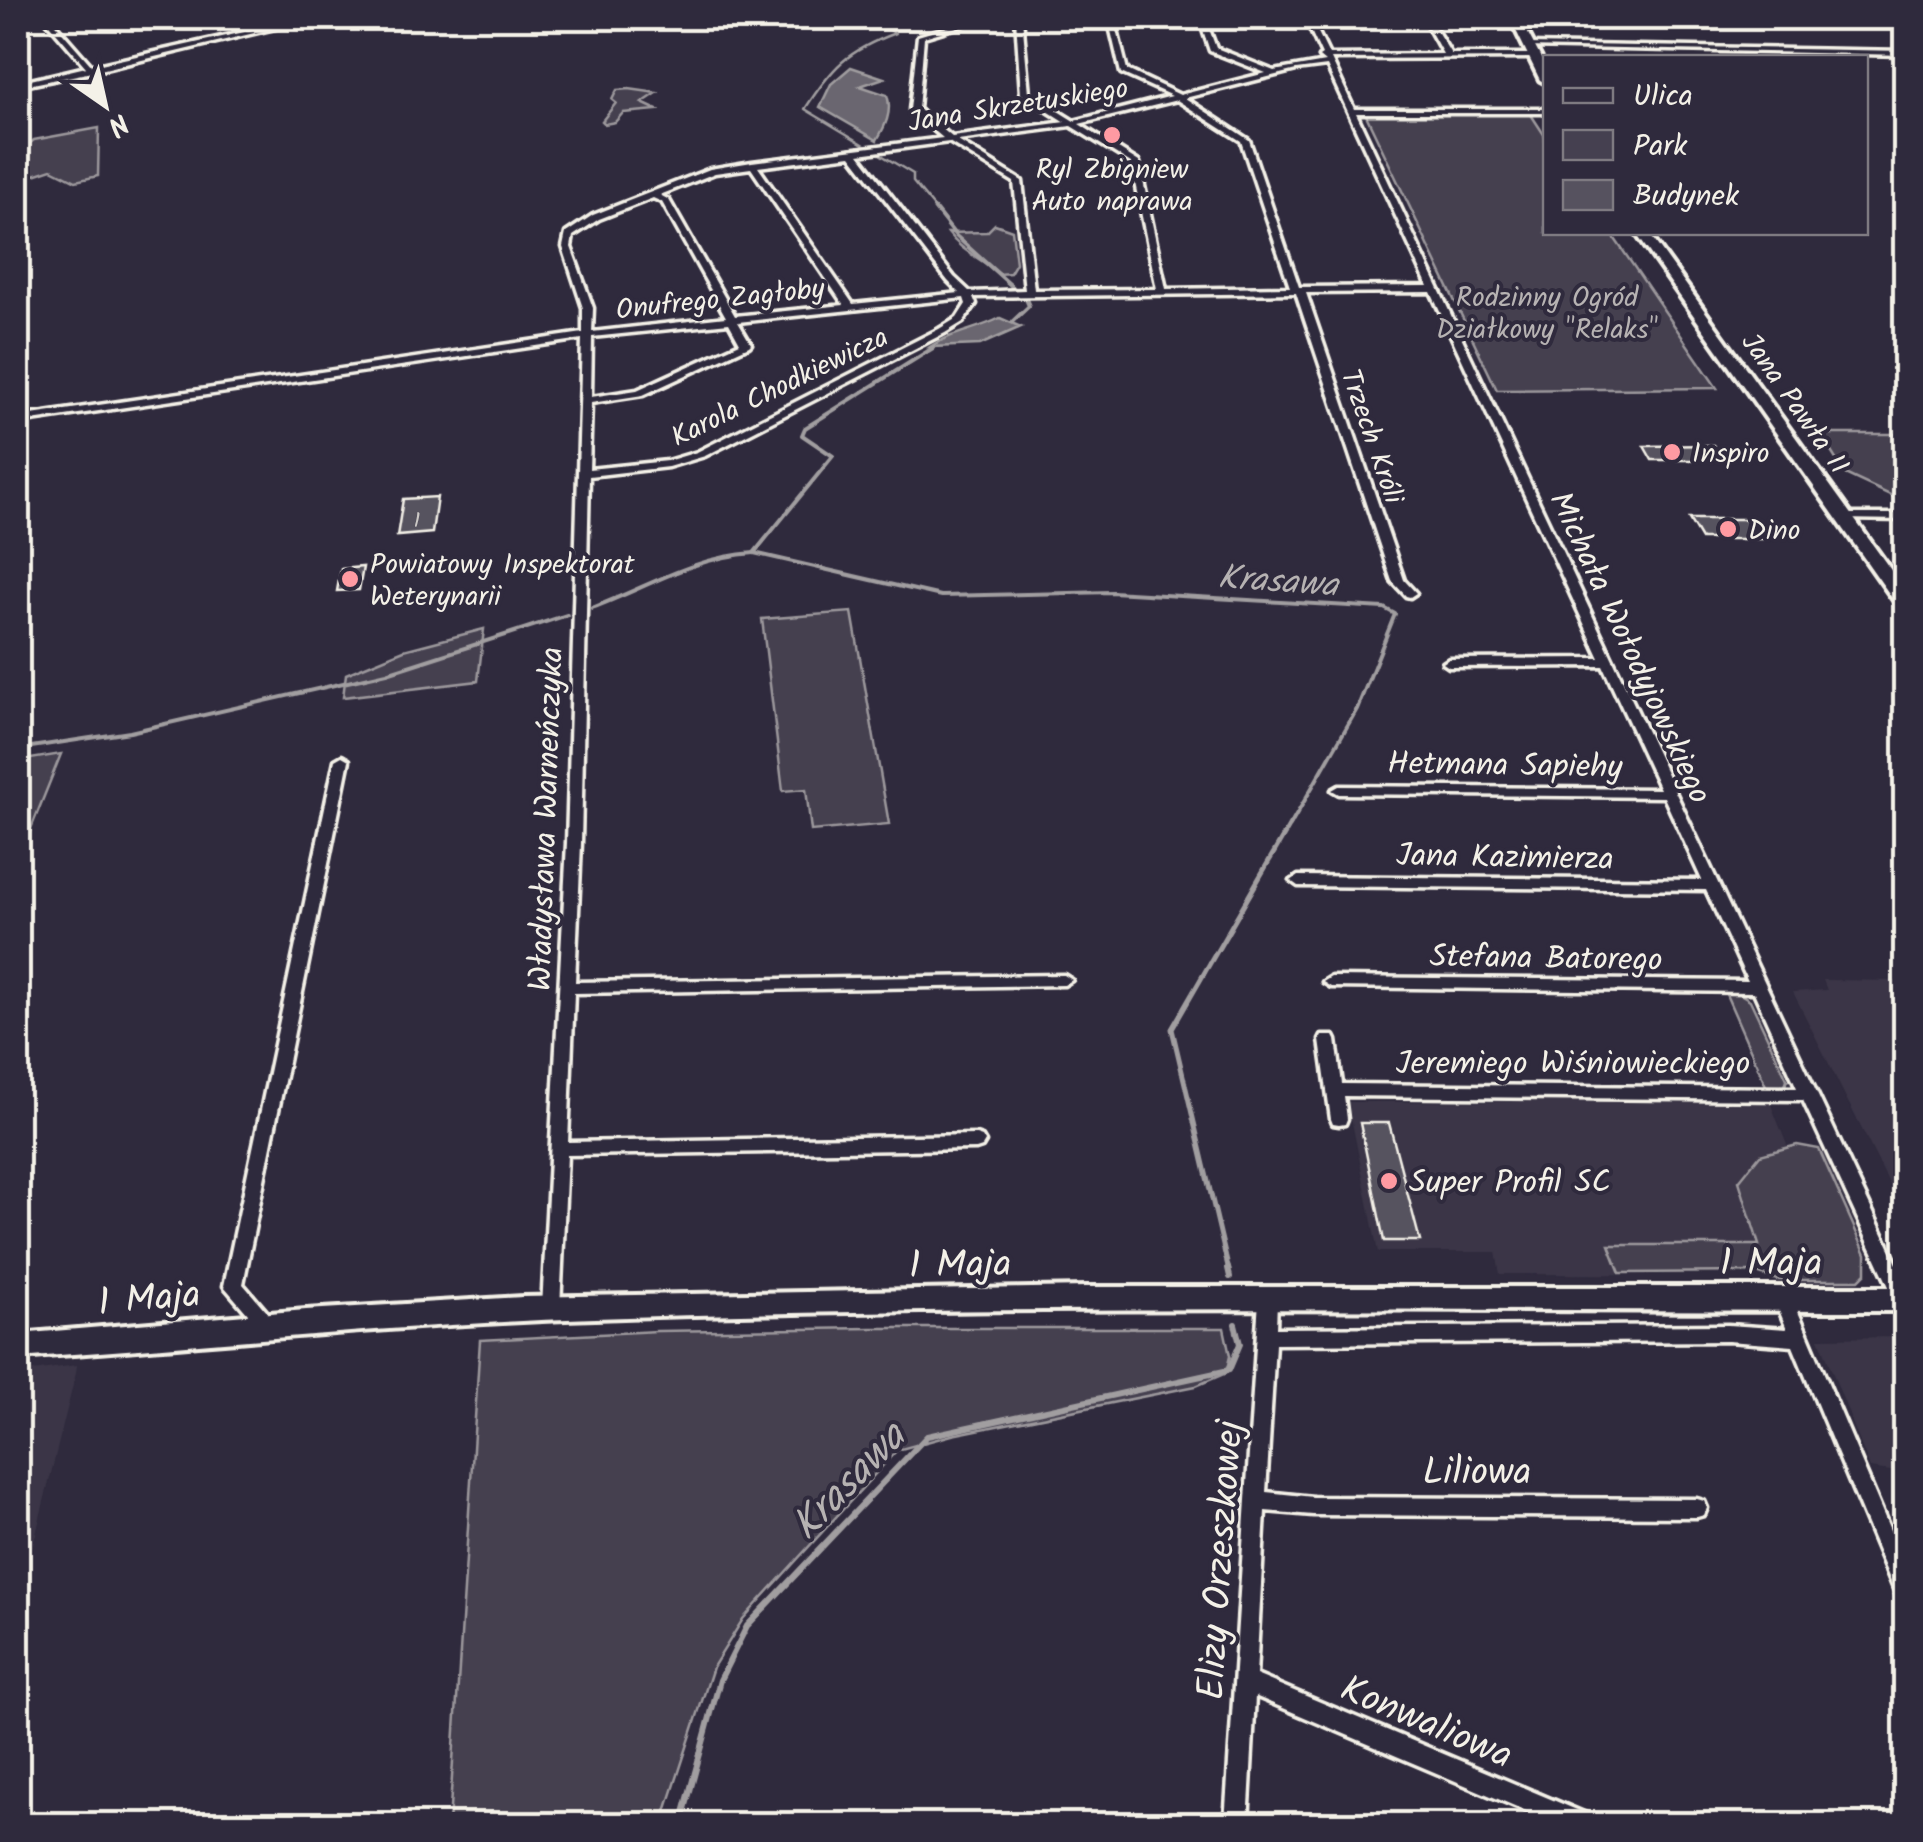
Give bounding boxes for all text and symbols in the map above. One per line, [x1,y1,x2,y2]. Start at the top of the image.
north arrow [55,55,155,155]
legend [1543,55,1868,235]
street label: Jana Skrzetuskiego [905,67,1132,146]
text: Ulica [1633,73,1693,121]
text: N [97,100,137,147]
text: Park [1633,123,1688,171]
marker: Ryl Zbigniew Auto naprawa [1101,124,1123,146]
place label: Ryl Zbigniew Auto naprawa [1031,148,1193,225]
text: Budynek [1633,173,1740,221]
street label: Onufrego Zagłoby [614,267,828,334]
park label: Rodzinny Ogród Działkowy "Relaks" [1436,276,1658,353]
street label: Karola Chodkiewicza [664,316,897,460]
street label: Jana Pawła II [1728,324,1860,485]
street label: Trzech Króli [1327,363,1415,512]
place label: Inspiro [1692,432,1770,477]
marker: Inspiro [1661,441,1683,463]
street label: Michała Wołodyjowskiego [1534,483,1724,813]
house number: 1 [414,504,420,539]
place label: Dino [1748,509,1800,554]
marker: Dino [1717,518,1739,540]
place label: Powiatowy Inspektorat Weterynarii [370,543,636,620]
water label: Krasawa [1216,551,1342,615]
marker: Powiatowy Inspektorat Weterynarii [339,568,361,590]
street label: Władysława Warneńczyka [516,646,579,992]
street label: Hetmana Sapiehy [1387,739,1624,794]
street label: Jana Kazimierza [1396,831,1614,886]
street label: Stefana Batorego [1429,932,1663,987]
street label: Jeremiego Wiśniowieckiego [1396,1039,1750,1090]
place label: Super Profil SC [1409,1158,1611,1209]
marker: Super Profil SC [1378,1170,1400,1192]
street label: 1 Maja [908,1235,1012,1297]
street label: 1 Maja [1720,1235,1822,1295]
street label: 1 Maja [96,1266,203,1334]
water label: Krasawa [775,1406,925,1557]
street label: Elizy Orzeszkowej [1182,1417,1262,1702]
street label: Liliowa [1423,1444,1531,1504]
street label: Konwaliowa [1330,1661,1521,1787]

